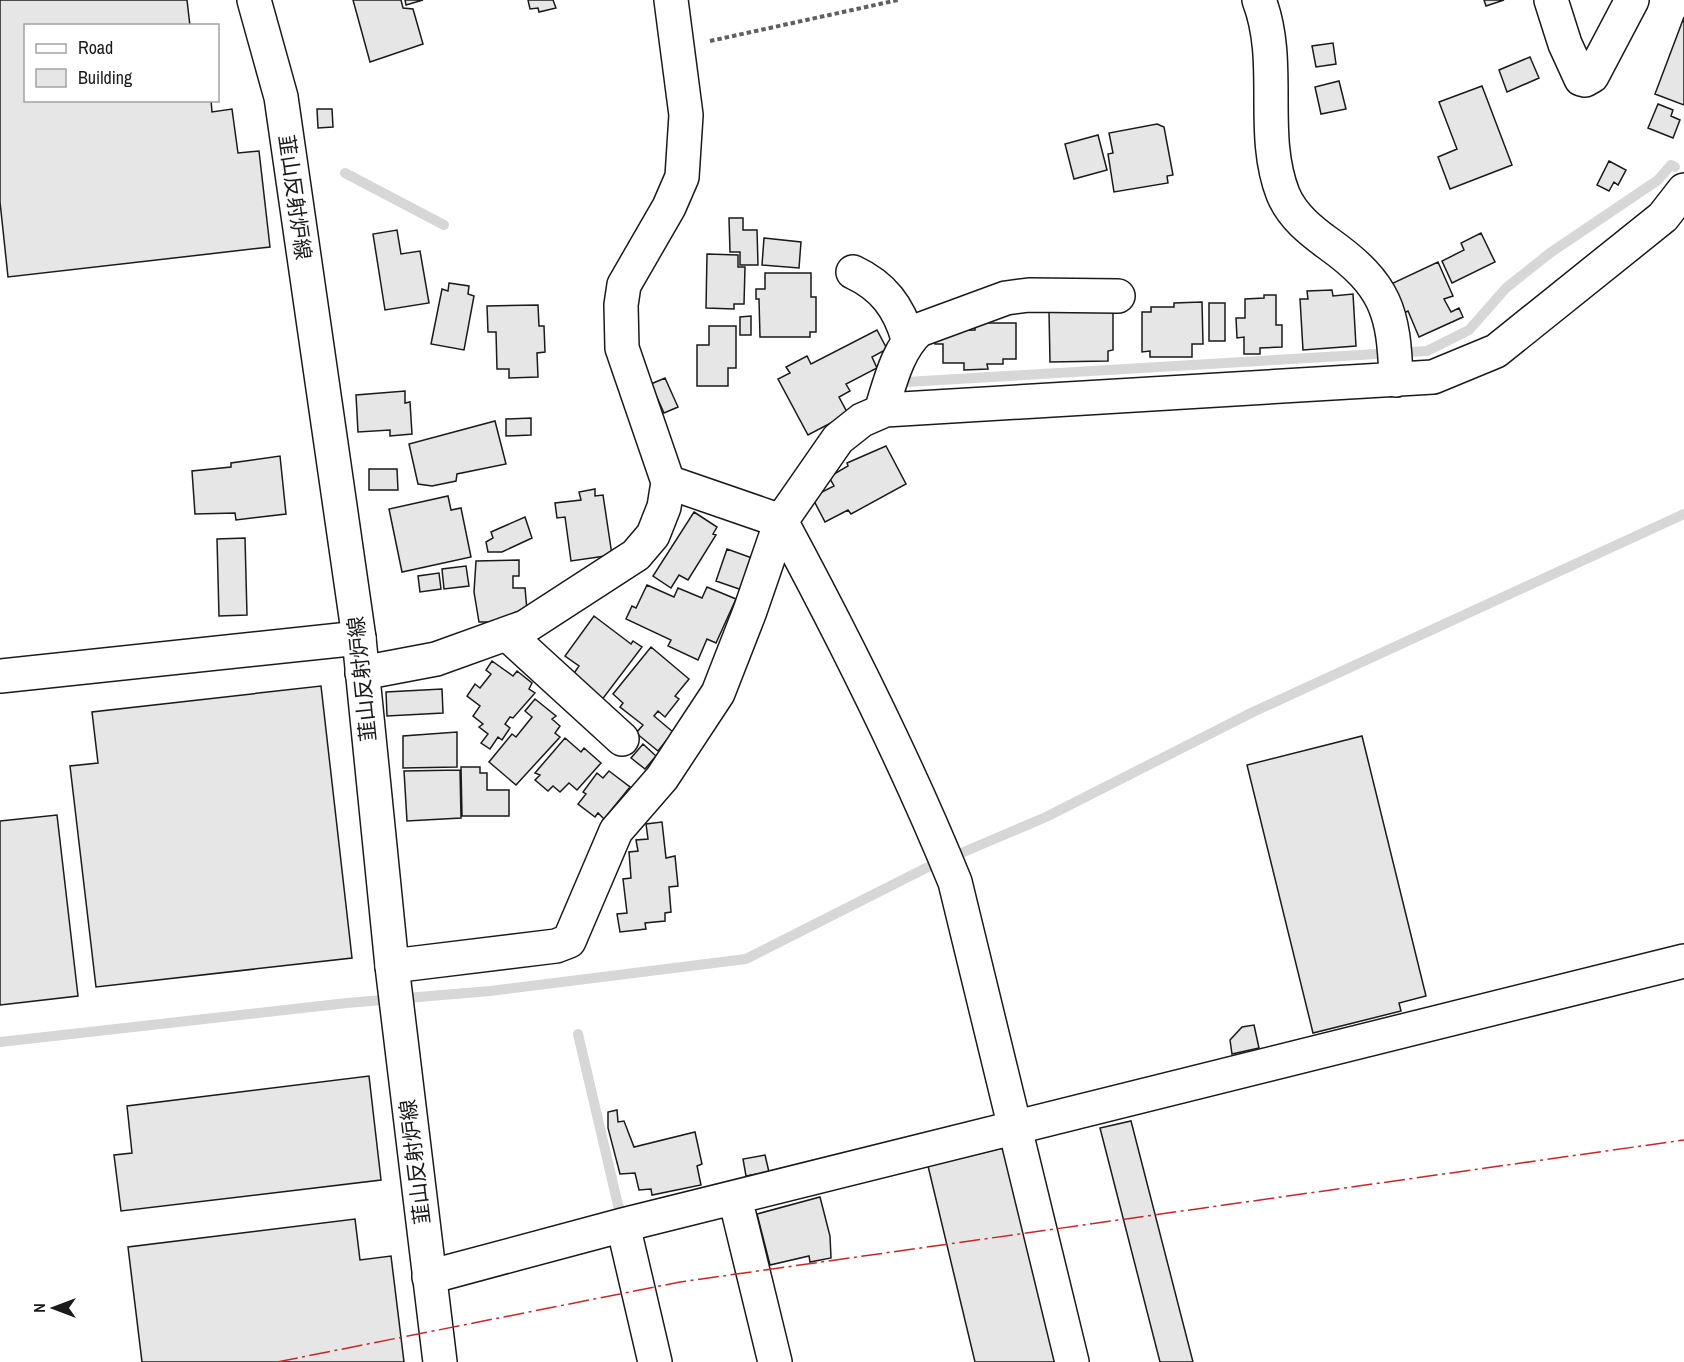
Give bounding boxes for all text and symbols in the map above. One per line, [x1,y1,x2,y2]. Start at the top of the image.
legend [24,24,219,102]
text: Road [78,35,113,60]
text: Building [78,65,133,90]
street label: 韮山反射炉線 [272,133,318,261]
street label: 韮山反射炉線 [341,615,383,743]
street label: 韮山反射炉線 [393,1098,437,1226]
north arrow [24,1278,84,1338]
text: N [28,1303,50,1313]

